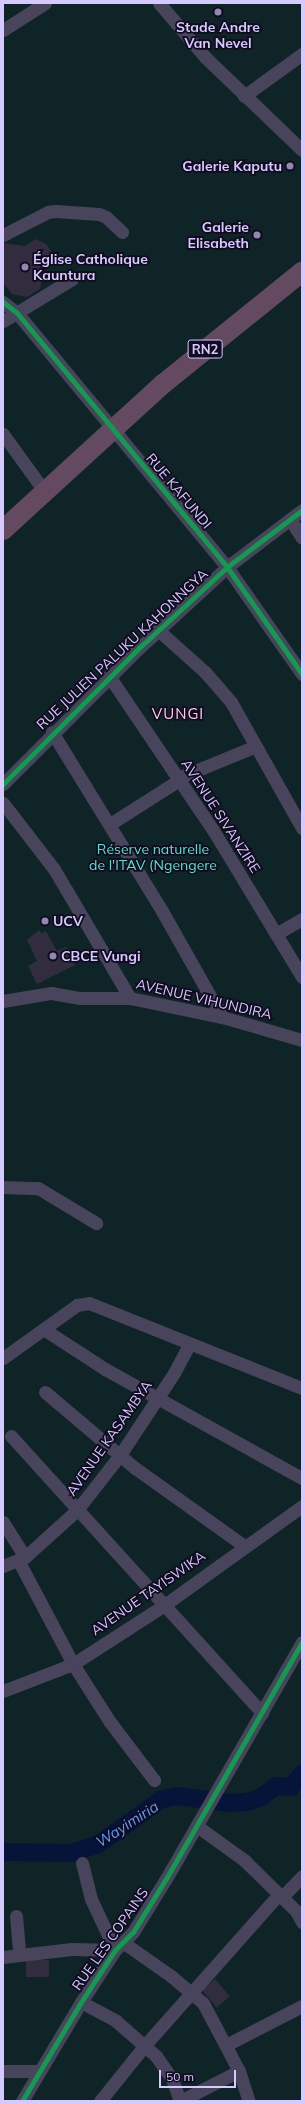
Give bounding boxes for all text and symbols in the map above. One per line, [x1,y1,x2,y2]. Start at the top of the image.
marker: Stade Andre Van Nevel [213,7,223,17]
place label: Stade Andre Van Nevel [176,19,260,52]
place label: Galerie Kaputu [182,158,282,174]
marker: Galerie Kaputu [285,161,295,171]
place label: Galerie Elisabeth [188,219,249,252]
marker: Galerie Elisabeth [252,230,262,240]
place label: Église Catholique Kauntura [33,251,148,284]
marker: Église Catholique Kauntura [20,262,30,272]
road number: RN2 [187,338,223,360]
street label: RUE KAFUNDI [143,450,215,532]
street label: RUE JULIEN PALUKU KAHONNGYA [33,565,211,733]
district label: VUNGI [152,705,204,723]
street label: AVENUE SIVANZIRE [178,756,264,876]
park label: Réserve naturelle de l'ITAV (Ngengere [89,841,217,874]
place label: UCV [53,913,83,929]
marker: UCV [40,916,50,926]
place label: CBCE Vungi [61,948,141,964]
marker: CBCE Vungi [48,951,58,961]
street label: AVENUE VIHUNDIRA [134,975,274,1023]
street label: AVENUE KASAMBYA [63,1377,155,1499]
street label: AVENUE TAYISWIKA [88,1547,208,1639]
water label: Wayimiria [92,1797,162,1851]
street label: RUE LES COPAINS [68,1885,152,1993]
scale bar [161,2062,238,2088]
text: 50 m [166,2069,194,2084]

